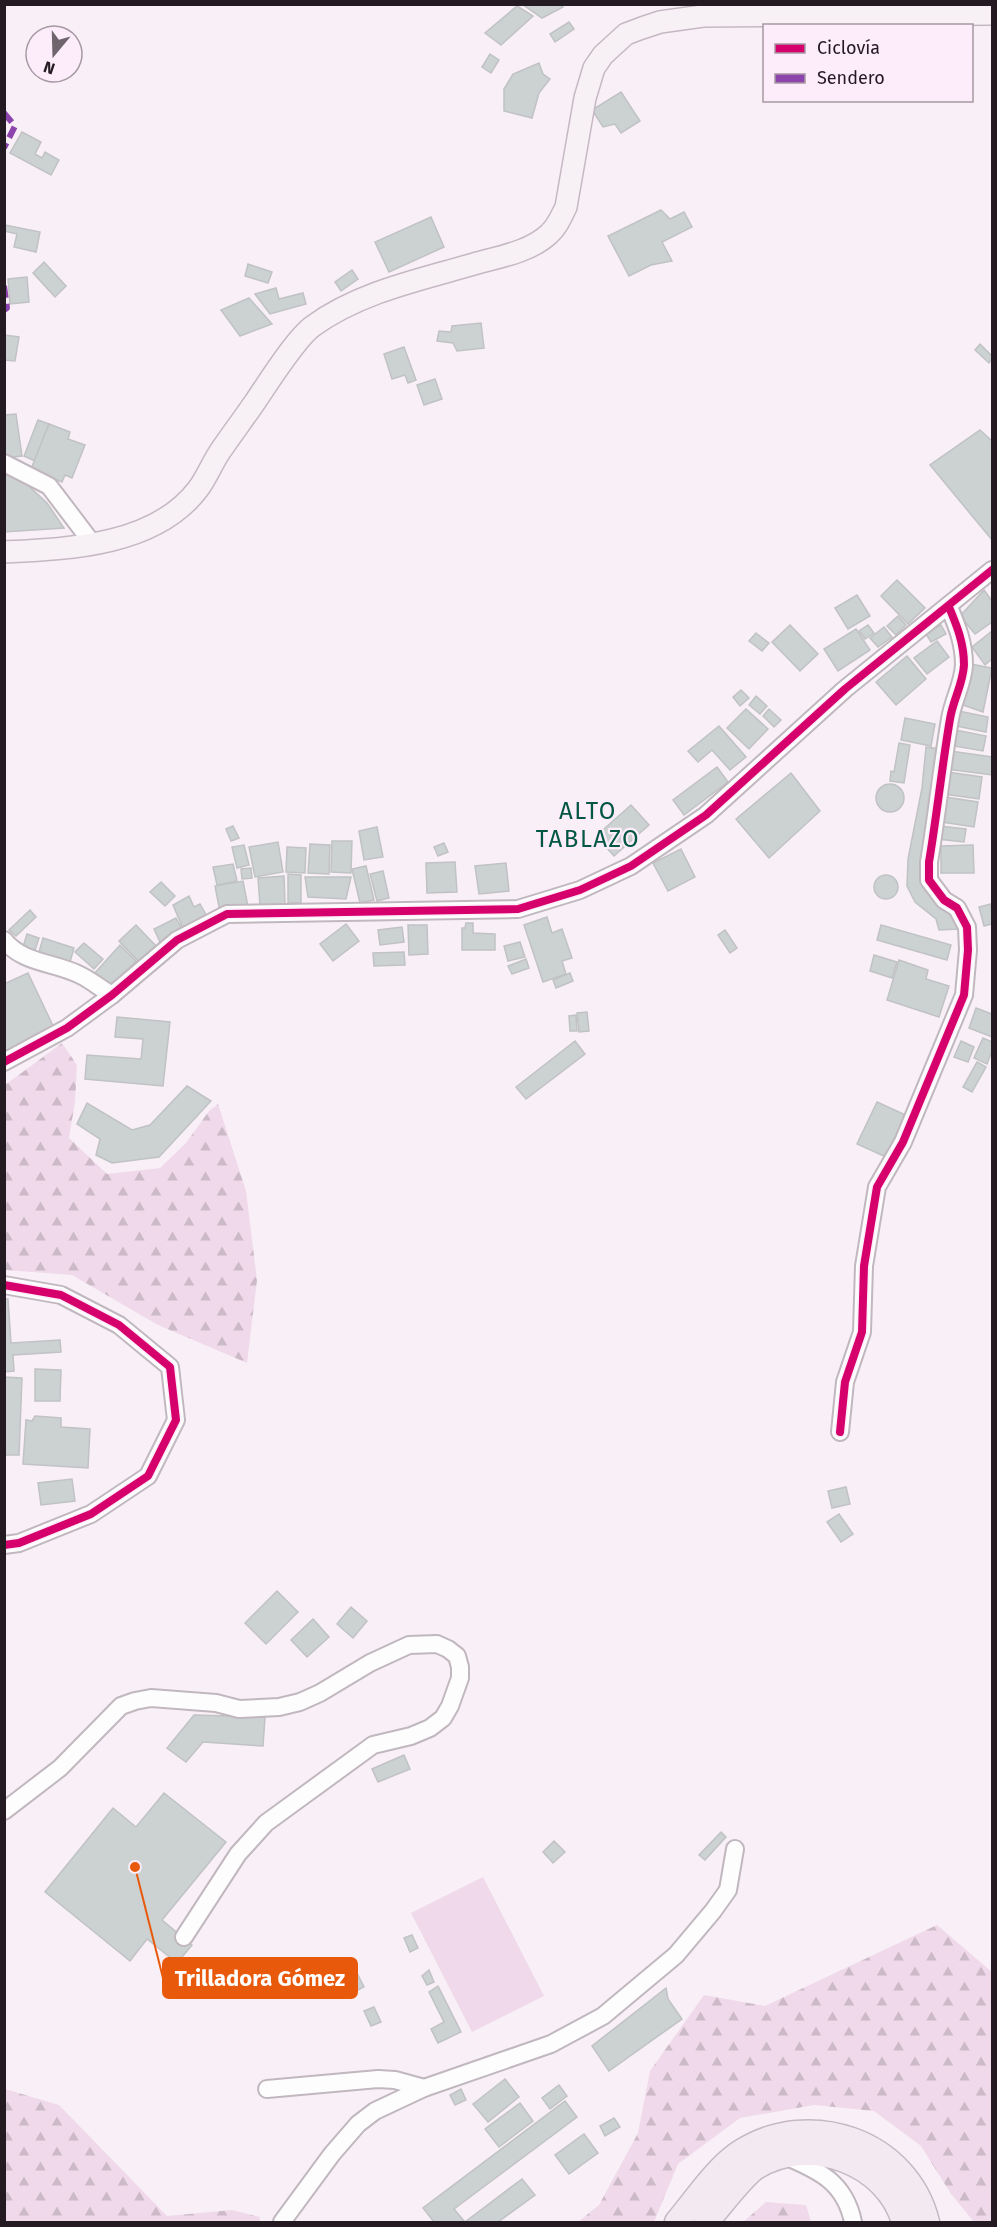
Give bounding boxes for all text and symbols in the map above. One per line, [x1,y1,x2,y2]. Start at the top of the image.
north arrow [24,24,84,84]
legend [763,24,973,102]
text: Ciclovía [817,37,880,59]
text: N [41,57,57,78]
text: Sendero [817,67,885,89]
district label: ALTO TABLAZO [536,797,640,853]
callout: Trilladora Gómez [163,1958,357,1998]
text: Trilladora Gómez [175,1965,345,1992]

